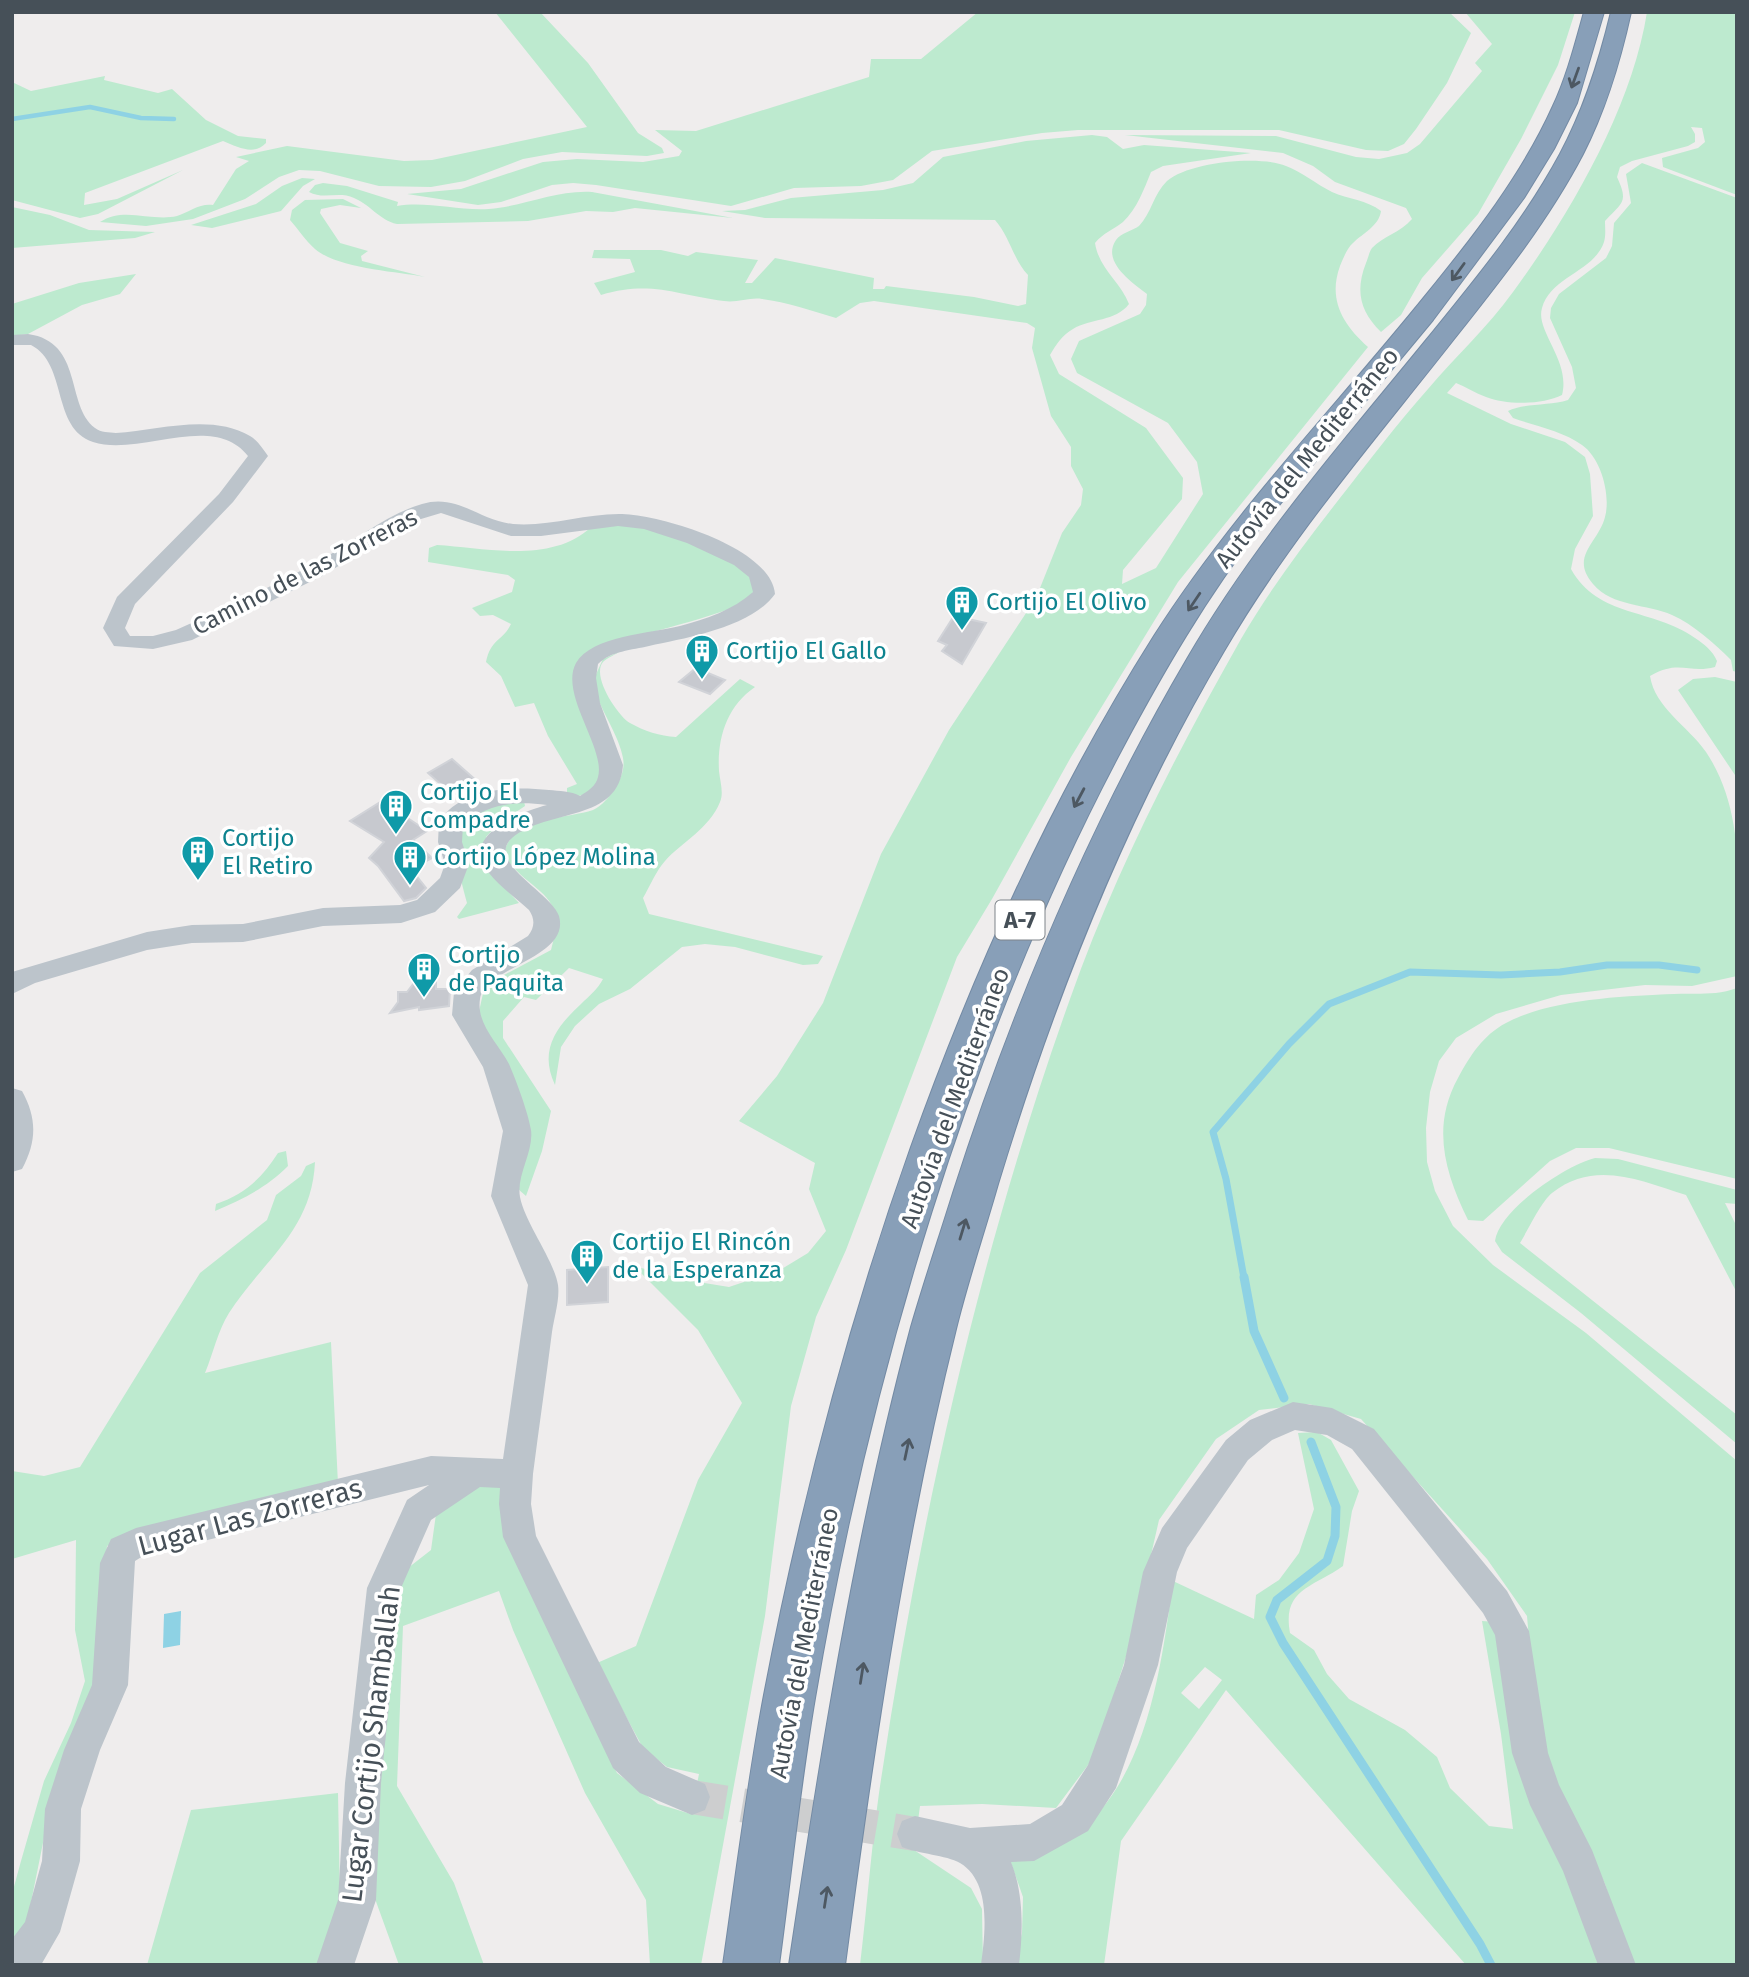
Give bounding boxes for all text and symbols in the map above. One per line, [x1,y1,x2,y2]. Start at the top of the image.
one-way arrow [1567,66,1580,88]
one-way arrow [1451,262,1465,281]
street label: Autovía del Mediterráneo [1210,342,1404,574]
street label: Camino de las Zorreras [188,503,422,641]
building icon: Cortijo El Olivo [943,583,981,632]
place label: Cortijo El Olivo [986,588,1147,616]
one-way arrow [1187,592,1201,611]
building icon: Cortijo El Gallo [683,632,721,681]
place label: Cortijo El Gallo [726,637,887,665]
place label: Cortijo El Compadre [420,778,531,834]
building icon: Cortijo El Compadre [377,787,415,836]
one-way arrow [1071,787,1085,808]
place label: Cortijo El Retiro [222,824,313,880]
building icon: Cortijo El Retiro [179,833,217,882]
building icon: Cortijo López Molina [391,838,429,887]
place label: Cortijo López Molina [434,843,656,871]
road number: A-7 [996,900,1044,939]
place label: Cortijo de Paquita [448,941,564,997]
building icon: Cortijo de Paquita [405,950,443,999]
street label: Autovía del Mediterráneo [895,964,1015,1232]
one-way arrow [958,1219,971,1241]
place label: Cortijo El Rincón de la Esperanza [612,1228,791,1284]
building icon: Cortijo El Rincón de la Esperanza [568,1237,606,1286]
one-way arrow [901,1439,914,1461]
street label: Lugar Las Zorreras [134,1471,366,1563]
street label: Autovía del Mediterráneo [764,1505,844,1781]
street label: Lugar Cortijo Shamballah [335,1584,407,1904]
one-way arrow [856,1662,869,1684]
one-way arrow [820,1886,833,1909]

